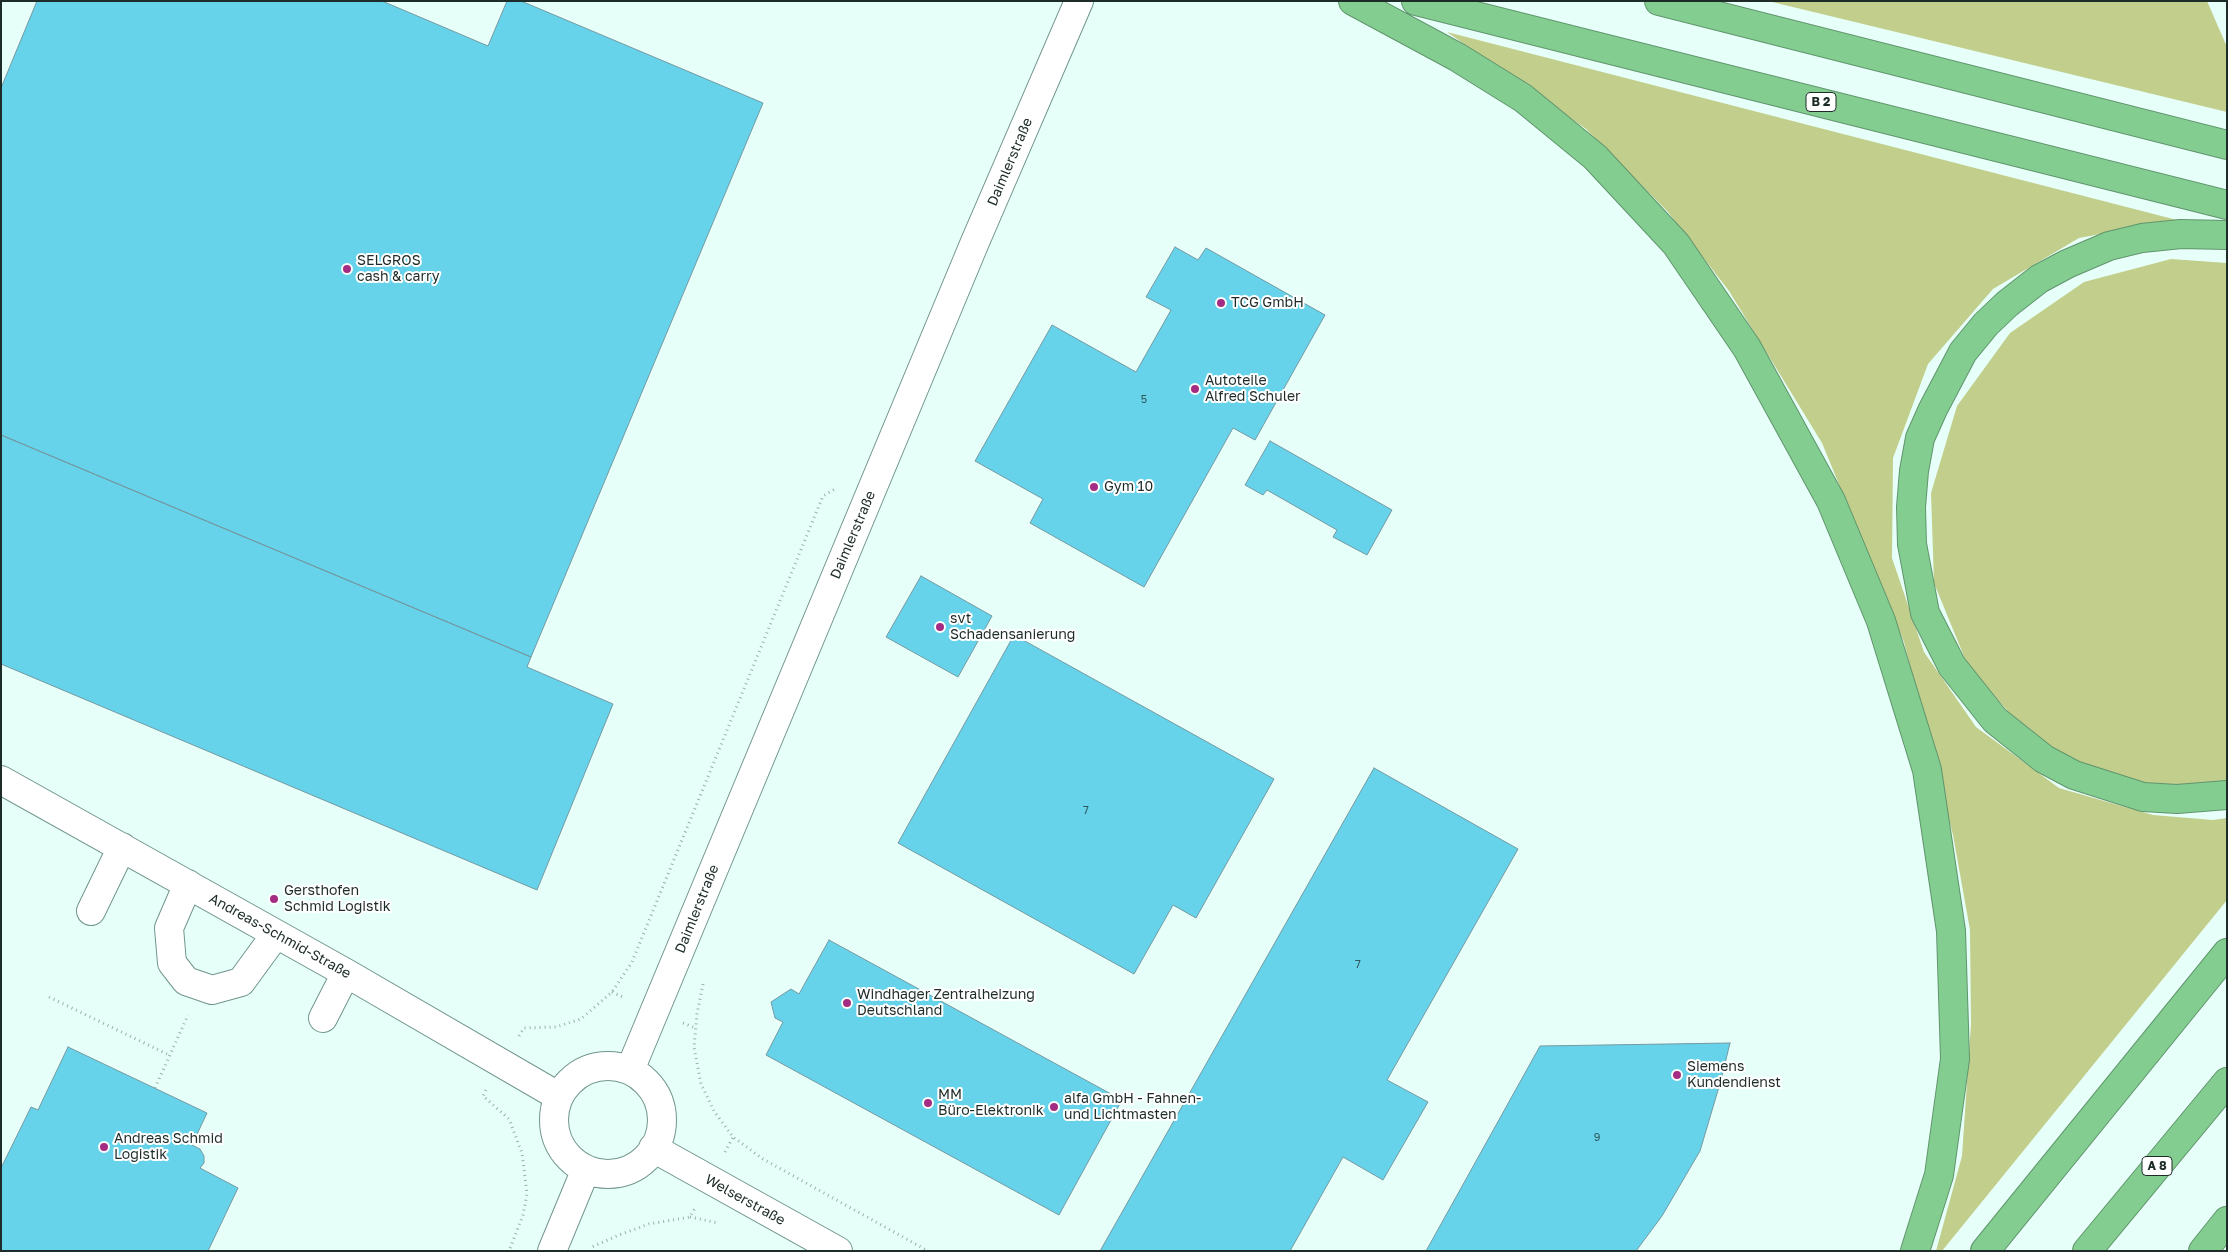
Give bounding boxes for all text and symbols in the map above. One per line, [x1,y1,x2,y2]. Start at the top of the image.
road number: B 2 [1806,92,1836,111]
street label: Daimlerstraße [984,115,1036,209]
place label: SELGROS cash & carry [357,253,440,286]
marker: SELGROS cash & carry [341,263,353,275]
place label: TCG GmbH [1231,295,1304,311]
marker: TCG GmbH [1215,297,1227,309]
place label: Autoteile Alfred Schuler [1205,373,1301,406]
marker: Autoteile Alfred Schuler [1189,383,1201,395]
house number: 5 [1141,393,1147,407]
place label: Gym 10 [1104,479,1153,495]
marker: Gym 10 [1088,481,1100,493]
street label: Daimlerstraße [827,488,879,582]
place label: svt Schadensanierung [950,611,1075,644]
marker: svt Schadensanierung [934,621,946,633]
house number: 7 [1083,804,1089,818]
street label: Daimlerstraße [672,862,722,956]
place label: Gersthofen Schmid Logistik [284,883,391,916]
street label: Andreas-Schmid-Straße [206,890,354,982]
marker: Gersthofen Schmid Logistik [268,893,280,905]
house number: 7 [1355,958,1361,972]
place label: Windhager Zentralheizung Deutschland [857,987,1035,1020]
marker: Windhager Zentralheizung Deutschland [841,997,853,1009]
place label: Siemens Kundendienst [1687,1059,1781,1092]
marker: Siemens Kundendienst [1671,1069,1683,1081]
place label: MM Büro-Elektronik [938,1087,1044,1120]
place label: alfa GmbH - Fahnen- und Lichtmasten [1064,1091,1201,1124]
marker: MM Büro-Elektronik [922,1097,934,1109]
marker: alfa GmbH - Fahnen- und Lichtmasten [1048,1101,1060,1113]
place label: Andreas Schmid Logistik [114,1131,223,1164]
house number: 9 [1594,1131,1600,1145]
marker: Andreas Schmid Logistik [98,1141,110,1153]
road number: A 8 [2142,1156,2172,1176]
street label: Welserstraße [702,1171,788,1229]

